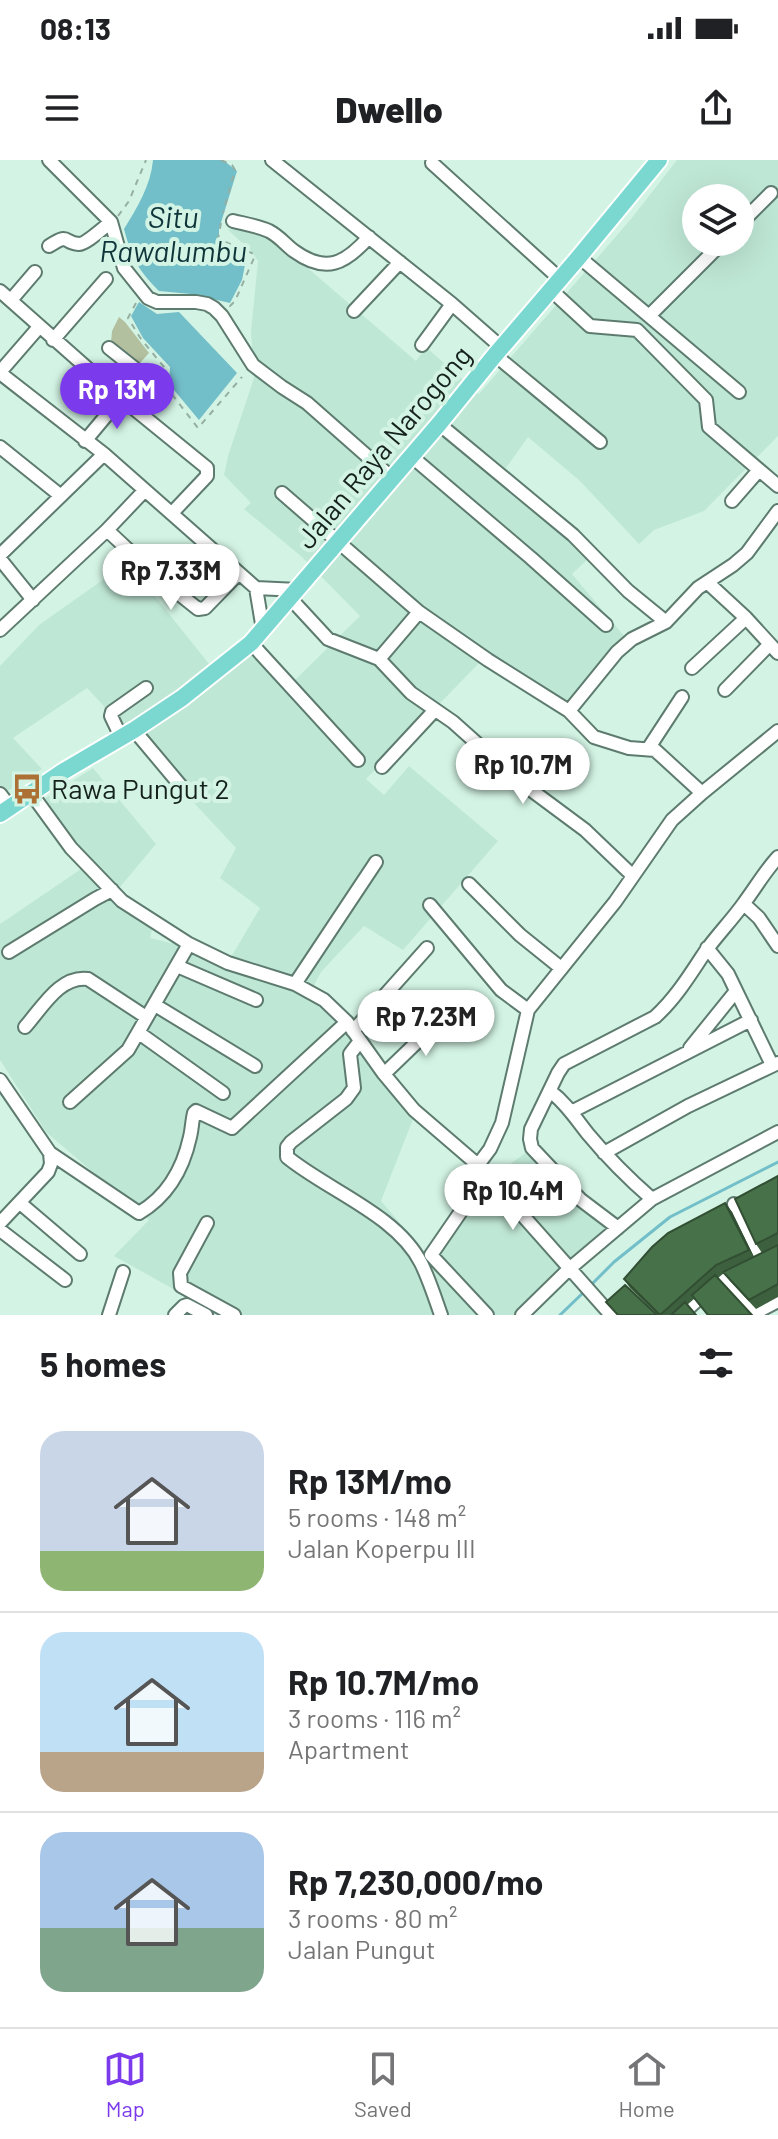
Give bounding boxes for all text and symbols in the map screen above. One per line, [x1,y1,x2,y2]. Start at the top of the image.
text: 08:13 [40,10,111,46]
icon: menu [40,86,84,130]
icon: share [694,86,738,130]
text: Dwello [335,87,443,130]
map controls [682,184,754,256]
button: layers [682,184,754,256]
water label: Situ Rawalumbu [99,198,247,268]
street label: Jalan Raya Narogong [288,338,478,555]
pin: Rp 13M [52,363,182,431]
text: Rp 13M [78,373,156,404]
pin: Rp 7.33M [88,544,254,612]
text: Rp 7.33M [121,554,221,585]
pin: Rp 10.7M [440,738,606,806]
text: Rp 10.7M [474,748,572,779]
place label: Rawa Pungut 2 [51,771,230,805]
bus stop icon: Rawa Pungut 2 [10,772,44,806]
pin: Rp 7.23M [343,990,509,1058]
text: Rp 7.23M [376,1000,476,1031]
pin: Rp 10.4M [430,1164,596,1232]
text: Rp 10.4M [462,1174,564,1205]
icon: filters [694,1341,738,1385]
text: 5 homes [40,1343,166,1384]
text: Rp 13M/mo [288,1460,452,1501]
icon: home [104,1463,200,1559]
text: 5 rooms · 148 m² [288,1501,466,1532]
text: Jalan Koperpu III [288,1532,476,1563]
text: Rp 10.7M/mo [288,1661,479,1702]
icon: home [104,1664,200,1760]
text: 3 rooms · 116 m² [288,1702,461,1733]
text: Apartment [288,1733,409,1764]
text: Rp 7,230,000/mo [288,1861,544,1902]
icon: home [104,1864,200,1960]
text: 3 rooms · 80 m² [288,1902,458,1933]
text: Jalan Pungut [288,1933,435,1964]
tab: Map [103,2047,147,2121]
tab: Saved [354,2047,412,2121]
tab: Home [618,2047,675,2121]

